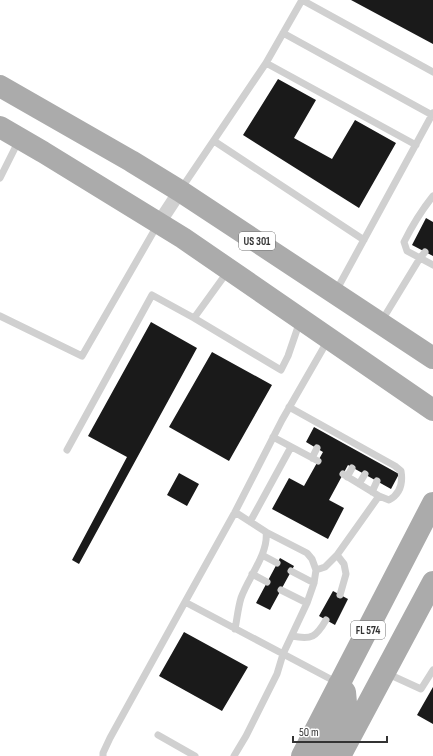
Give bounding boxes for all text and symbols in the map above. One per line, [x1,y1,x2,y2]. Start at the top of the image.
road number: US 301 [239,232,275,250]
road number: FL 574 [351,621,385,639]
scale bar [293,718,387,744]
text: 50 m [299,725,319,740]

